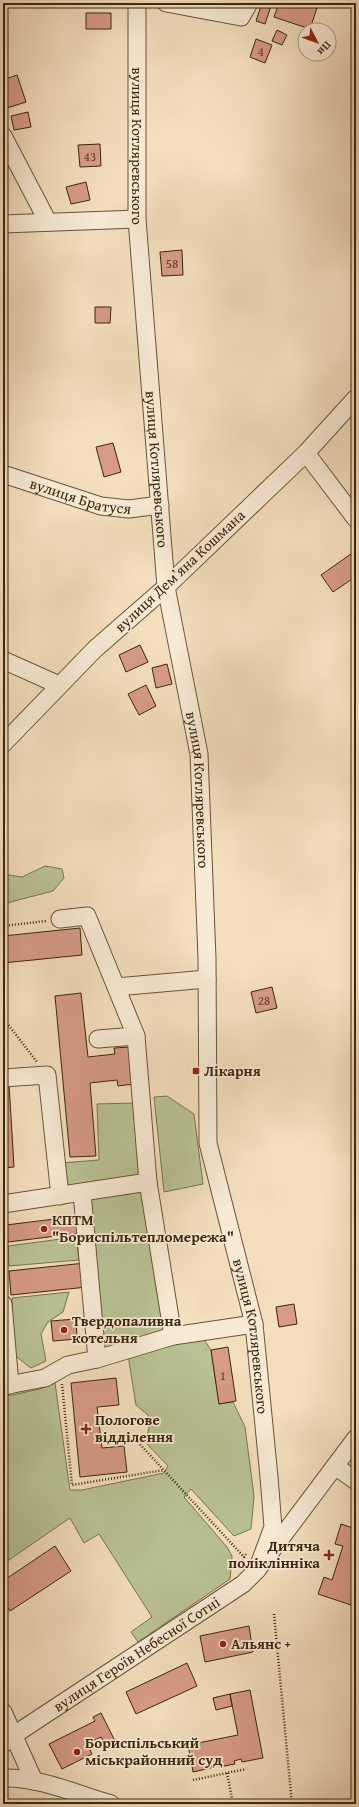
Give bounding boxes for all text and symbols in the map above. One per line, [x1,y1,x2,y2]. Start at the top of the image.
north arrow [297,22,337,62]
text: Пн [314,38,335,59]
house number: 4 [258,42,264,61]
street label: вулиця Котляревського [127,67,148,226]
house number: 43 [84,147,96,166]
house number: 58 [166,254,178,273]
street label: вулиця Котляревського [141,390,174,549]
street label: вулиця Братуся [27,472,133,519]
street label: вулиця Демʼяна Кошмана [110,504,250,637]
street label: вулиця Котляревського [181,710,214,869]
house number: 28 [258,991,270,1010]
place label: Лікарня [204,1060,261,1081]
marker: Лікарня [191,1066,201,1076]
place label: КПТМ "Бориспільтепломережа" [52,1209,234,1247]
marker: КПТМ "Бориспільтепломережа" [39,1224,49,1234]
street label: вулиця Котляревського [228,1256,274,1415]
place label: Твердопаливна котельня [72,1310,182,1348]
marker: Твердопаливна котельня [59,1325,69,1335]
house number: 1 [220,1366,226,1385]
place label: Пологове відділення [95,1409,173,1447]
marker: Пологове відділення [80,1423,92,1435]
place label: Дитяча поліклінніка [228,1535,320,1573]
marker: Дитяча поліклінніка [323,1549,335,1561]
street label: вулиця Героїв Небесної Сотні [49,1591,224,1716]
place label: Альянс + [231,1633,291,1654]
marker: Альянс + [218,1639,228,1649]
place label: Бориспільський міськрайонний суд [85,1732,222,1770]
marker: Бориспільський міськрайонний суд [72,1747,82,1757]

